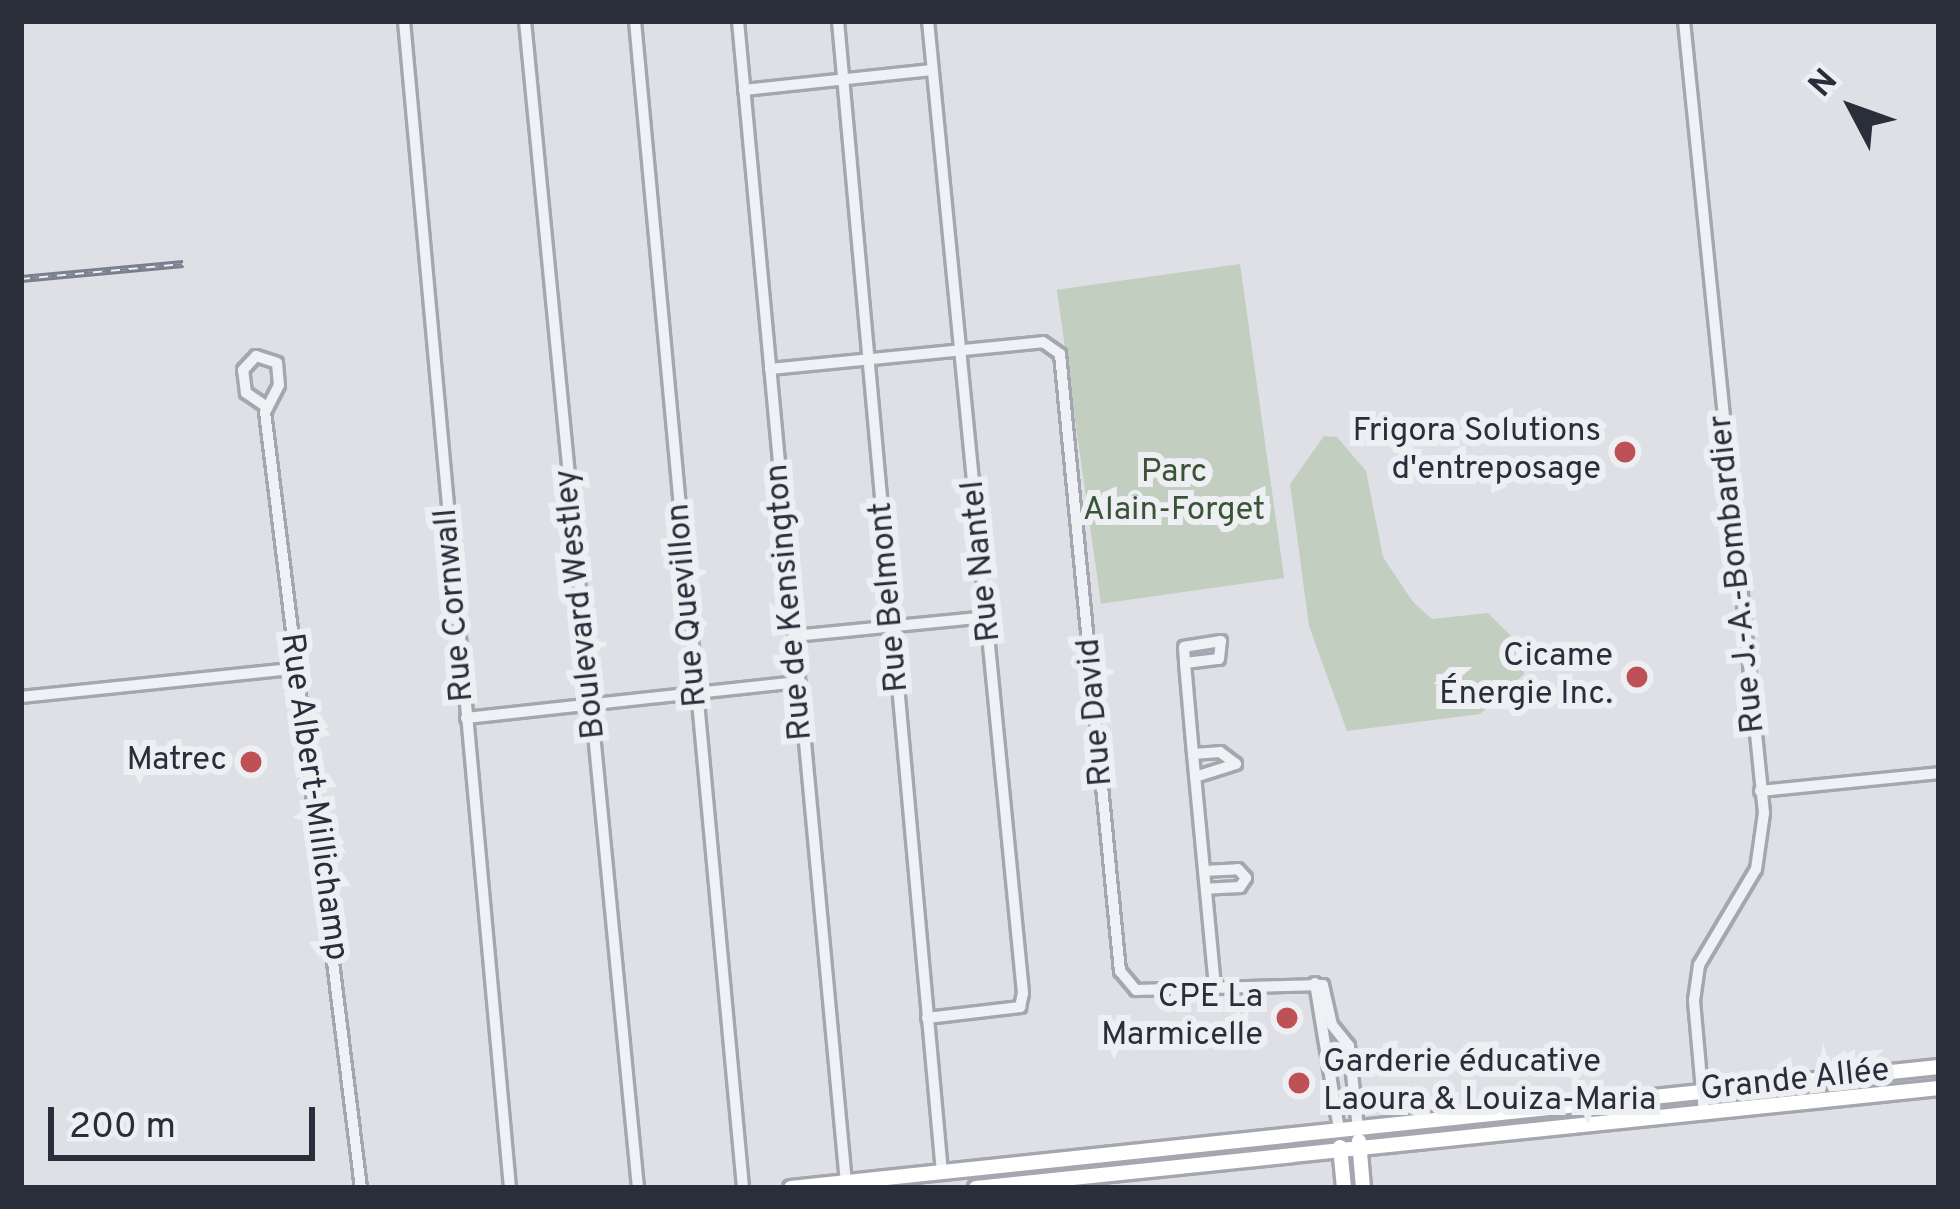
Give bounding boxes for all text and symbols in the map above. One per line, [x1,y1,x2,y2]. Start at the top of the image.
north arrow [1792,48,1912,168]
text: N [1801,62,1848,107]
place label: Frigora Solutions d'entreposage [1353,413,1601,491]
street label: Rue J.-A.-Bombardier [1703,413,1775,735]
marker: Frigora Solutions d'entreposage [1612,439,1638,465]
park label: Parc Alain-Forget [1083,454,1265,532]
street label: Rue de Kensington [759,462,823,742]
street label: Boulevard Westley [548,467,616,741]
street label: Rue Nantel [955,478,1011,644]
street label: Rue Belmont [863,500,919,694]
street label: Rue Quevillon [660,501,718,709]
street label: Rue Cornwall [428,507,484,703]
street label: Rue Albert-Millichamp [269,630,355,964]
street label: Rue David [1071,636,1123,788]
place label: Cicame Énergie Inc. [1439,638,1613,716]
marker: Cicame Énergie Inc. [1624,664,1650,690]
place label: Matrec [127,742,227,782]
marker: Matrec [238,749,264,775]
place label: CPE La Marmicelle [1101,979,1263,1057]
marker: CPE La Marmicelle [1274,1005,1300,1031]
place label: Garderie éducative Laoura & Louiza-Maria [1323,1044,1656,1122]
street label: Grande Allée [1698,1052,1892,1112]
marker: Garderie éducative Laoura & Louiza-Maria [1286,1070,1312,1096]
scale bar [54,1083,321,1157]
text: 200 m [69,1105,176,1151]

